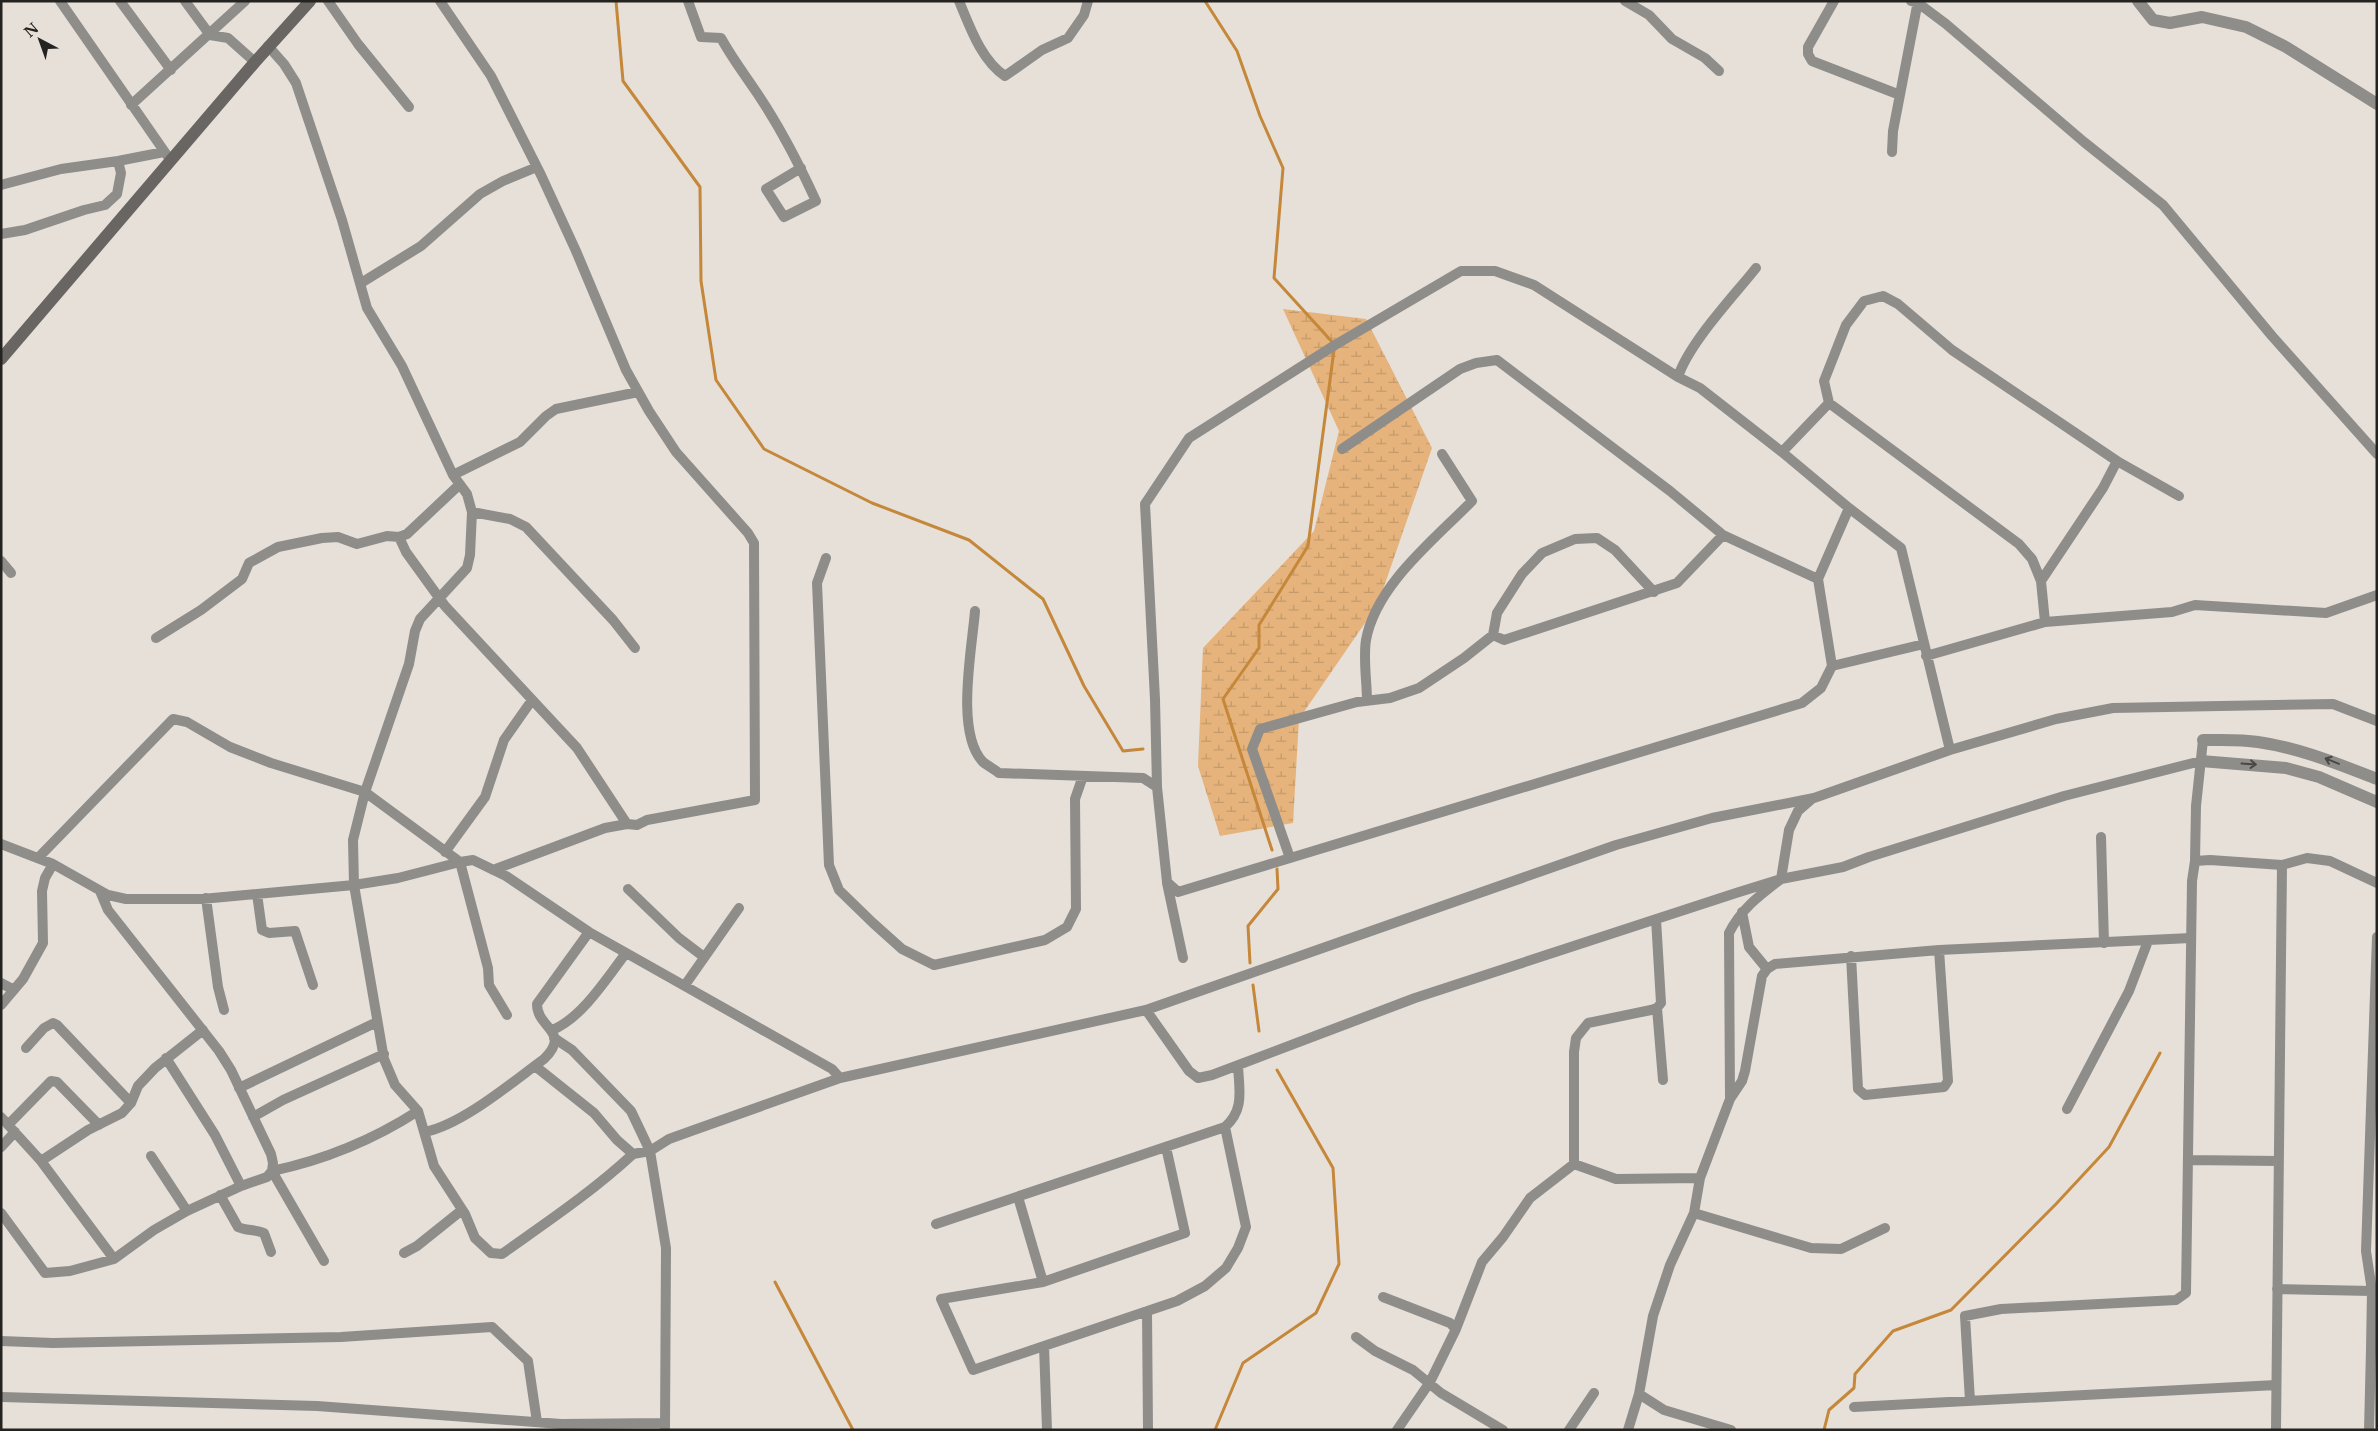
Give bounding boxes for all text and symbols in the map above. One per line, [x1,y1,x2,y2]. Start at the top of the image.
north arrow [15,15,65,65]
text: N [21,19,42,41]
one-way arrow [2324,756,2340,765]
one-way arrow [2241,759,2257,768]

